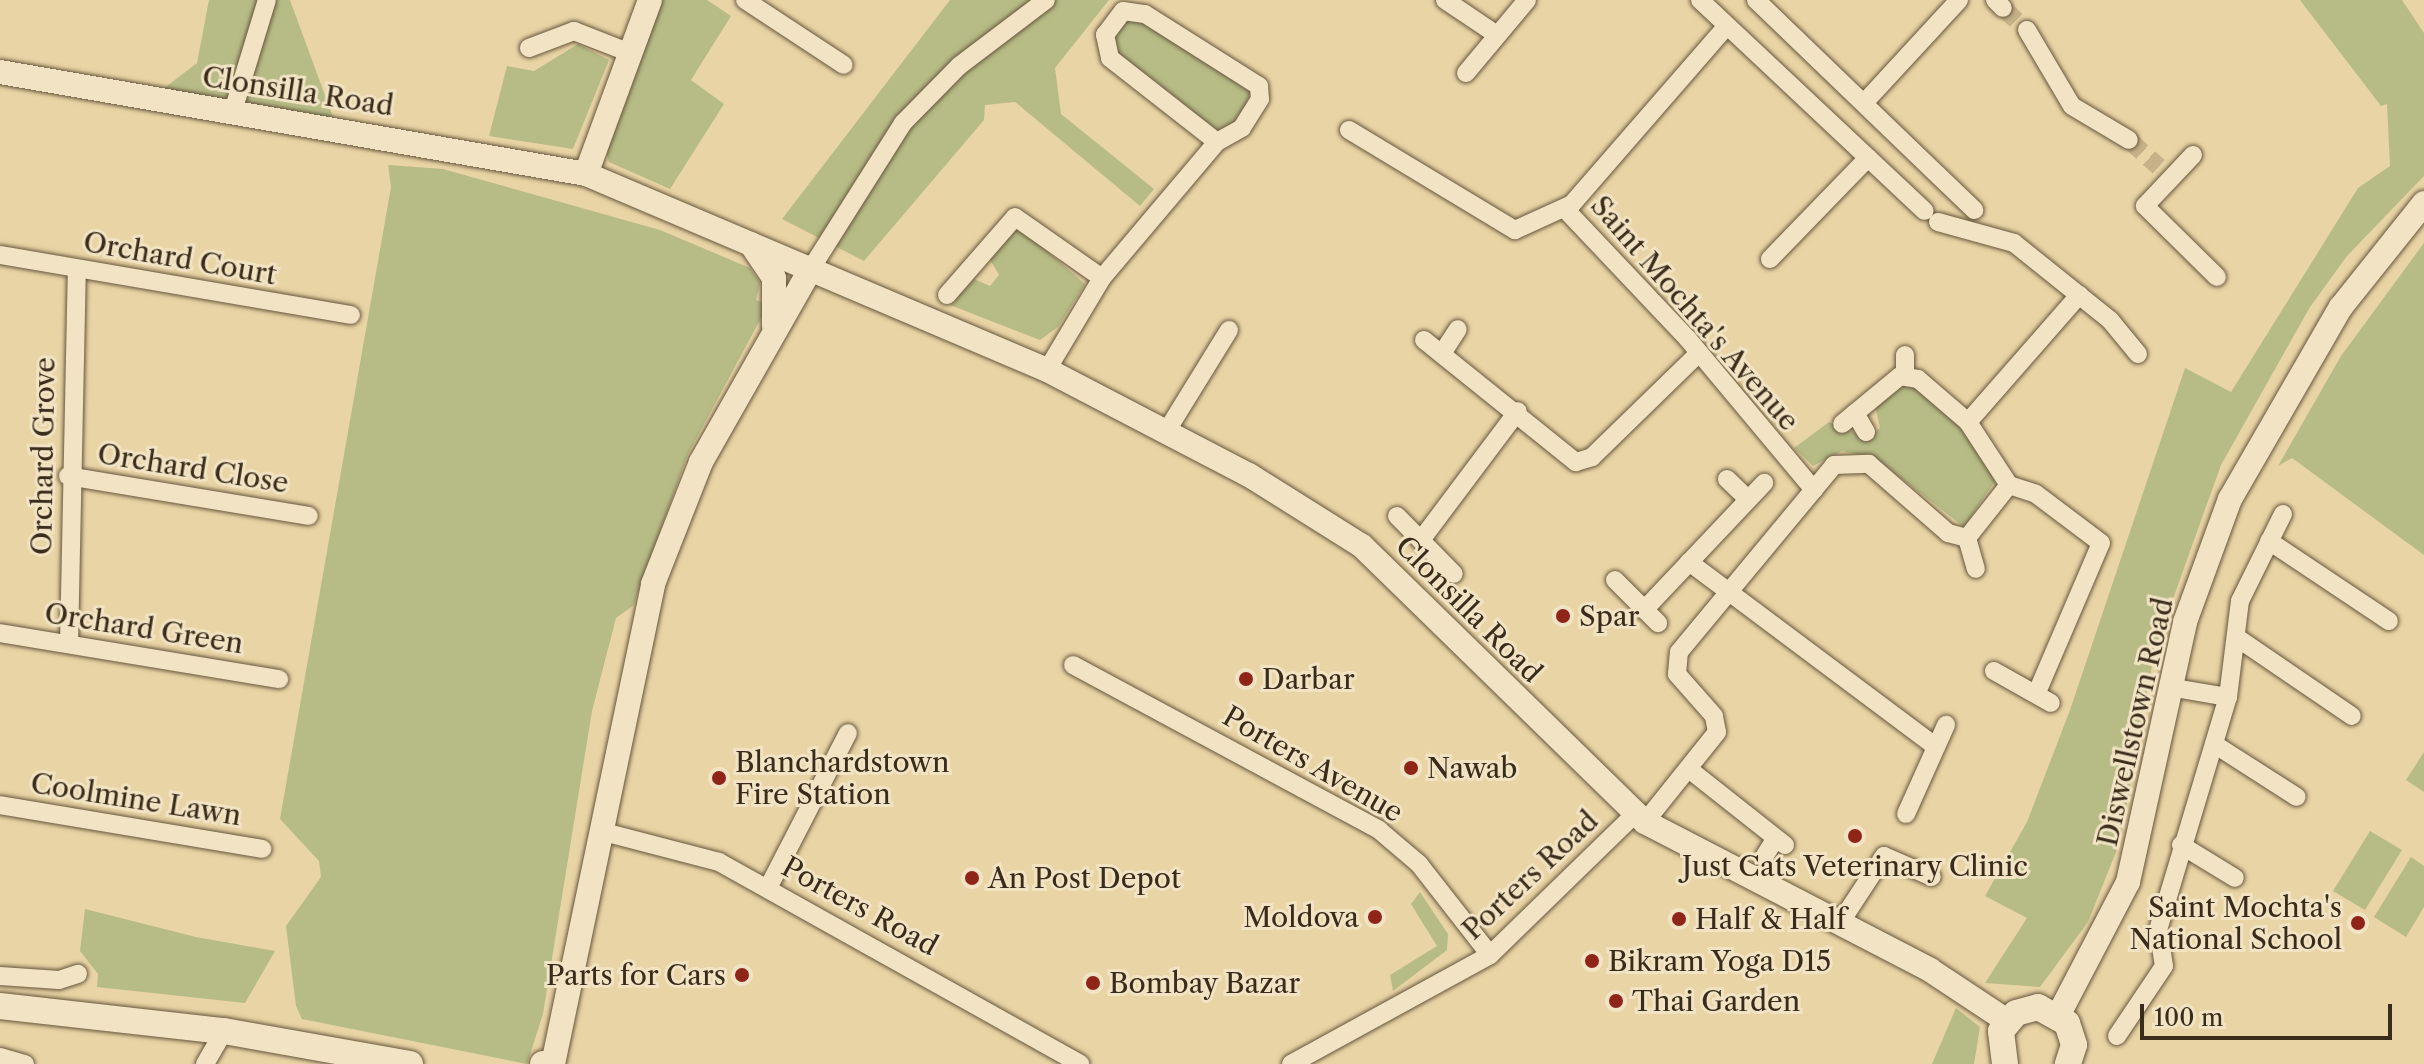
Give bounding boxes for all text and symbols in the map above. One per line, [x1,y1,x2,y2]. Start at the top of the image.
street label: Clonsilla Road [200,59,396,123]
street label: Saint Mochta's Avenue [1584,188,1806,438]
street label: Orchard Court [81,224,279,292]
street label: Orchard Grove [24,357,62,555]
street label: Orchard Close [95,436,291,500]
street label: Clonsilla Road [1389,529,1549,689]
street label: Diswellstown Road [2090,595,2180,849]
street label: Orchard Green [42,596,246,660]
place label: Spar [1579,599,1639,633]
marker: Spar [1554,607,1572,625]
place label: Darbar [1262,662,1355,696]
marker: Darbar [1237,670,1255,688]
street label: Porters Avenue [1217,699,1409,829]
place label: Blanchardstown Fire Station [735,745,949,811]
place label: Nawab [1427,751,1517,785]
marker: Nawab [1402,759,1420,777]
street label: Coolmine Lawn [28,766,244,832]
marker: Blanchardstown Fire Station [710,769,728,787]
street label: Porters Road [1455,804,1605,946]
marker: Just Cats Veterinary Clinic [1846,827,1864,845]
street label: Porters Road [776,849,944,963]
place label: Just Cats Veterinary Clinic [1681,849,2029,883]
place label: An Post Depot [988,861,1181,895]
marker: An Post Depot [963,869,981,887]
place label: Saint Mochta's National School [2130,890,2342,956]
place label: Moldova [1243,900,1359,934]
place label: Half & Half [1695,902,1846,936]
marker: Moldova [1366,908,1384,926]
marker: Half & Half [1670,910,1688,928]
marker: Saint Mochta's National School [2349,914,2367,932]
place label: Bikram Yoga D15 [1608,944,1833,978]
marker: Bikram Yoga D15 [1583,952,1601,970]
place label: Parts for Cars [545,958,726,992]
marker: Parts for Cars [733,966,751,984]
place label: Bombay Bazar [1109,966,1301,1000]
marker: Bombay Bazar [1084,974,1102,992]
place label: Thai Garden [1632,984,1800,1018]
scale bar [2144,988,2396,1038]
marker: Thai Garden [1607,992,1625,1010]
text: 100 m [2154,1003,2223,1032]

